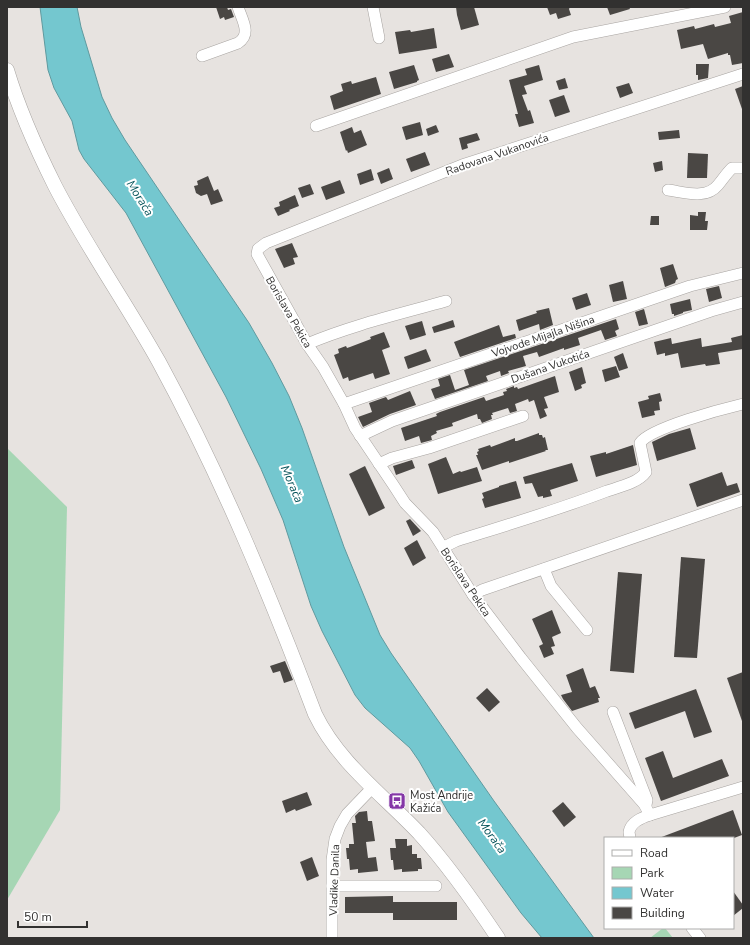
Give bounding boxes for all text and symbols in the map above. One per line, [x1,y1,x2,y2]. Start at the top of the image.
street label: Radovana Vukanovića [444,130,551,179]
water label: Morača [123,177,157,219]
street label: Borislava Pekica [262,274,315,351]
street label: Vojvode Mijajla Nišina [489,312,597,361]
street label: Dušana Vukotića [509,346,592,387]
water label: Morača [277,463,307,505]
street label: Borislava Pekica [437,545,494,620]
place label: Most Andrije Kažića [410,788,473,816]
bus stop icon: Most Andrije Kažića [387,791,407,811]
water label: Morača [474,815,510,857]
legend [604,837,734,929]
street label: Vladike Danila [326,844,343,917]
text: Road [640,845,668,861]
text: Park [640,865,665,881]
text: Water [640,885,674,901]
scale bar [18,903,87,929]
text: Building [640,905,685,921]
text: 50 m [24,909,52,925]

